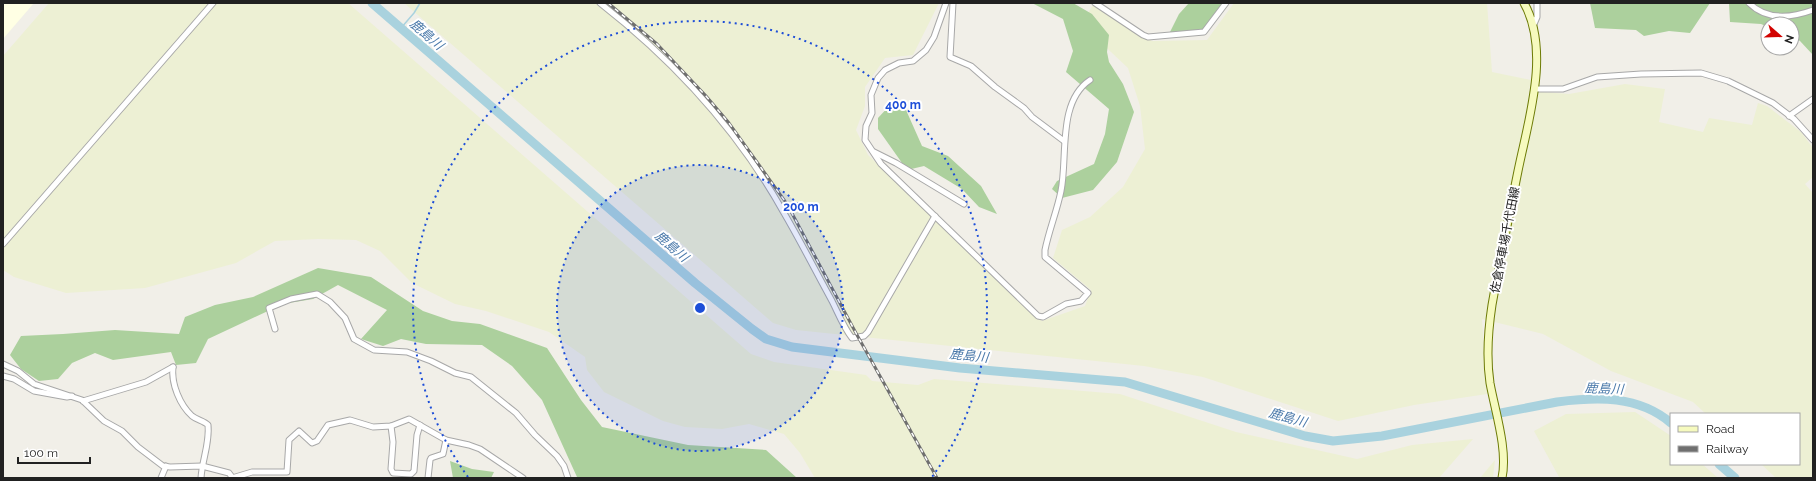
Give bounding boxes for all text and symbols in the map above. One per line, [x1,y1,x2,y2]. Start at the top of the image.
water label: 鹿島川 [407,16,448,54]
north arrow [1760,16,1800,56]
text: N [1781,33,1796,45]
text: 400 m [885,98,921,112]
street label: 佐倉停車場千代田線 [1488,186,1522,294]
text: 200 m [783,200,819,214]
water label: 鹿島川 [652,228,693,266]
centre of rings [693,301,707,315]
water label: 鹿島川 [949,346,991,365]
water label: 鹿島川 [1584,380,1626,397]
water label: 鹿島川 [1267,405,1311,431]
legend [1670,413,1800,465]
text: Road [1706,422,1735,436]
scale bar [18,439,90,465]
text: Railway [1706,442,1749,456]
text: 100 m [24,446,58,460]

